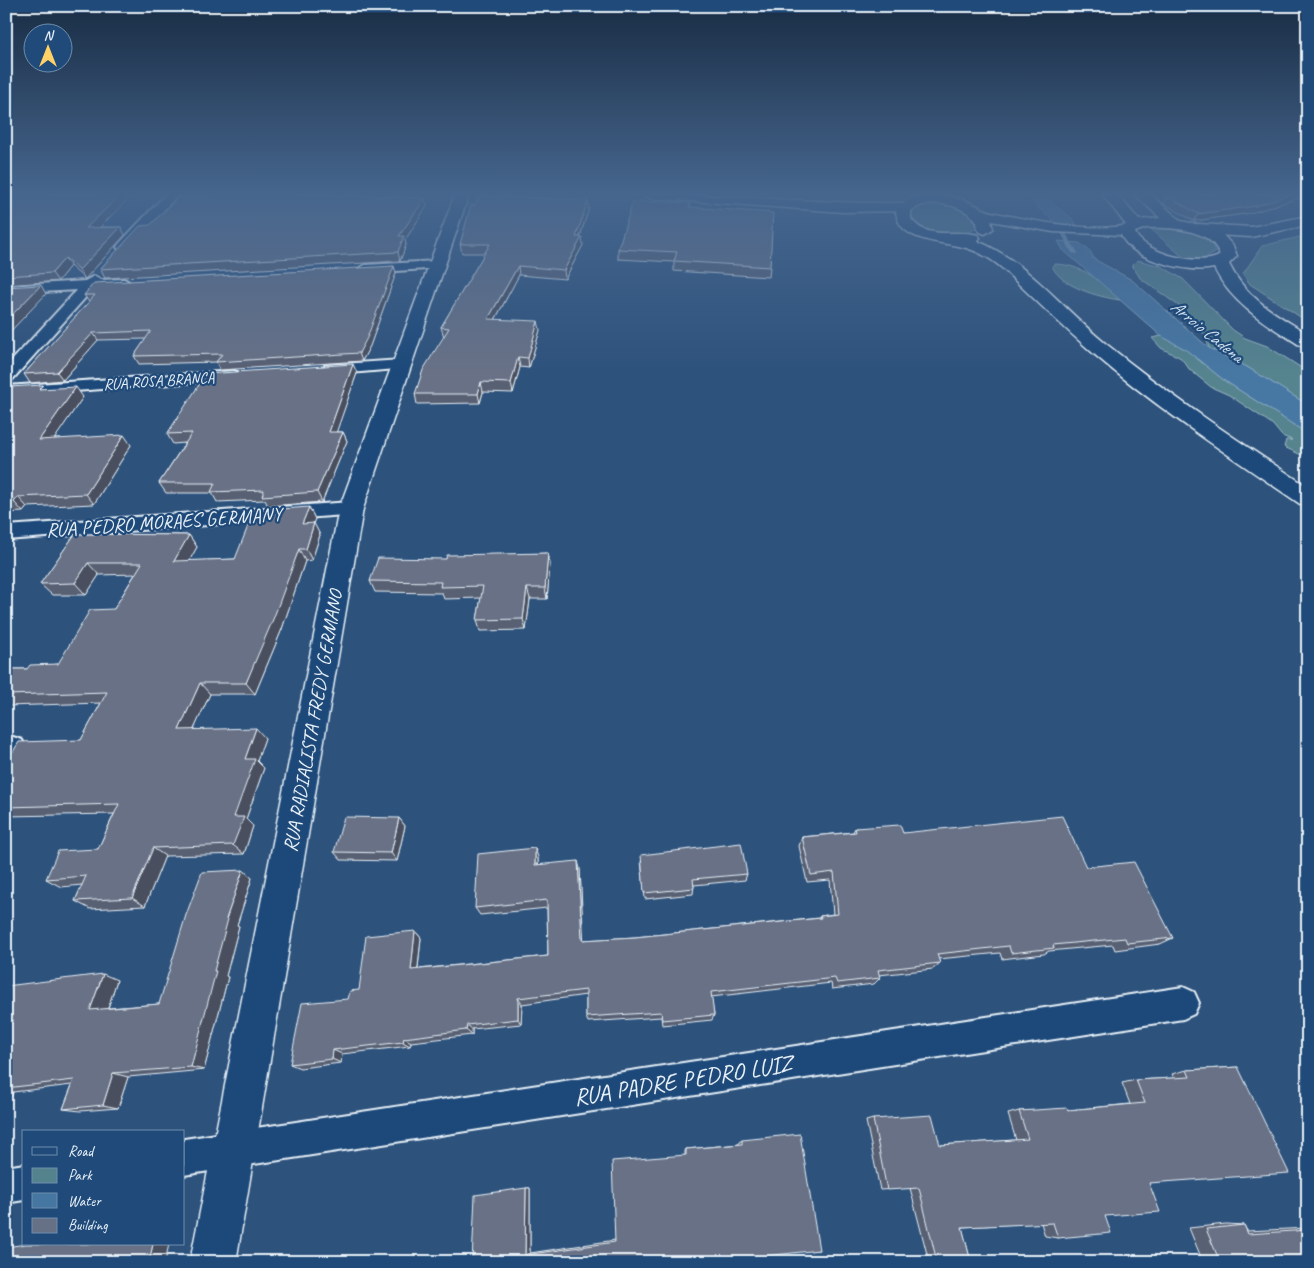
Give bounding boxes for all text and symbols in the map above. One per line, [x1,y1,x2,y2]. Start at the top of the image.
north arrow [22,22,72,72]
text: N [44,27,55,44]
water label: Arroio Cadena [1166,295,1250,369]
street label: RUA ROSA BRANCA [103,367,216,395]
street label: RUA PEDRO MORAES GERMANY [45,501,286,543]
street label: RUA RADIALISTA FREDY GERMANO [278,586,349,854]
street label: RUA PADRE PEDRO LUIZ [572,1047,798,1112]
legend [22,1130,185,1246]
text: Road [68,1142,95,1161]
text: Park [68,1166,93,1185]
text: Water [68,1192,102,1211]
text: Building [68,1216,108,1235]

